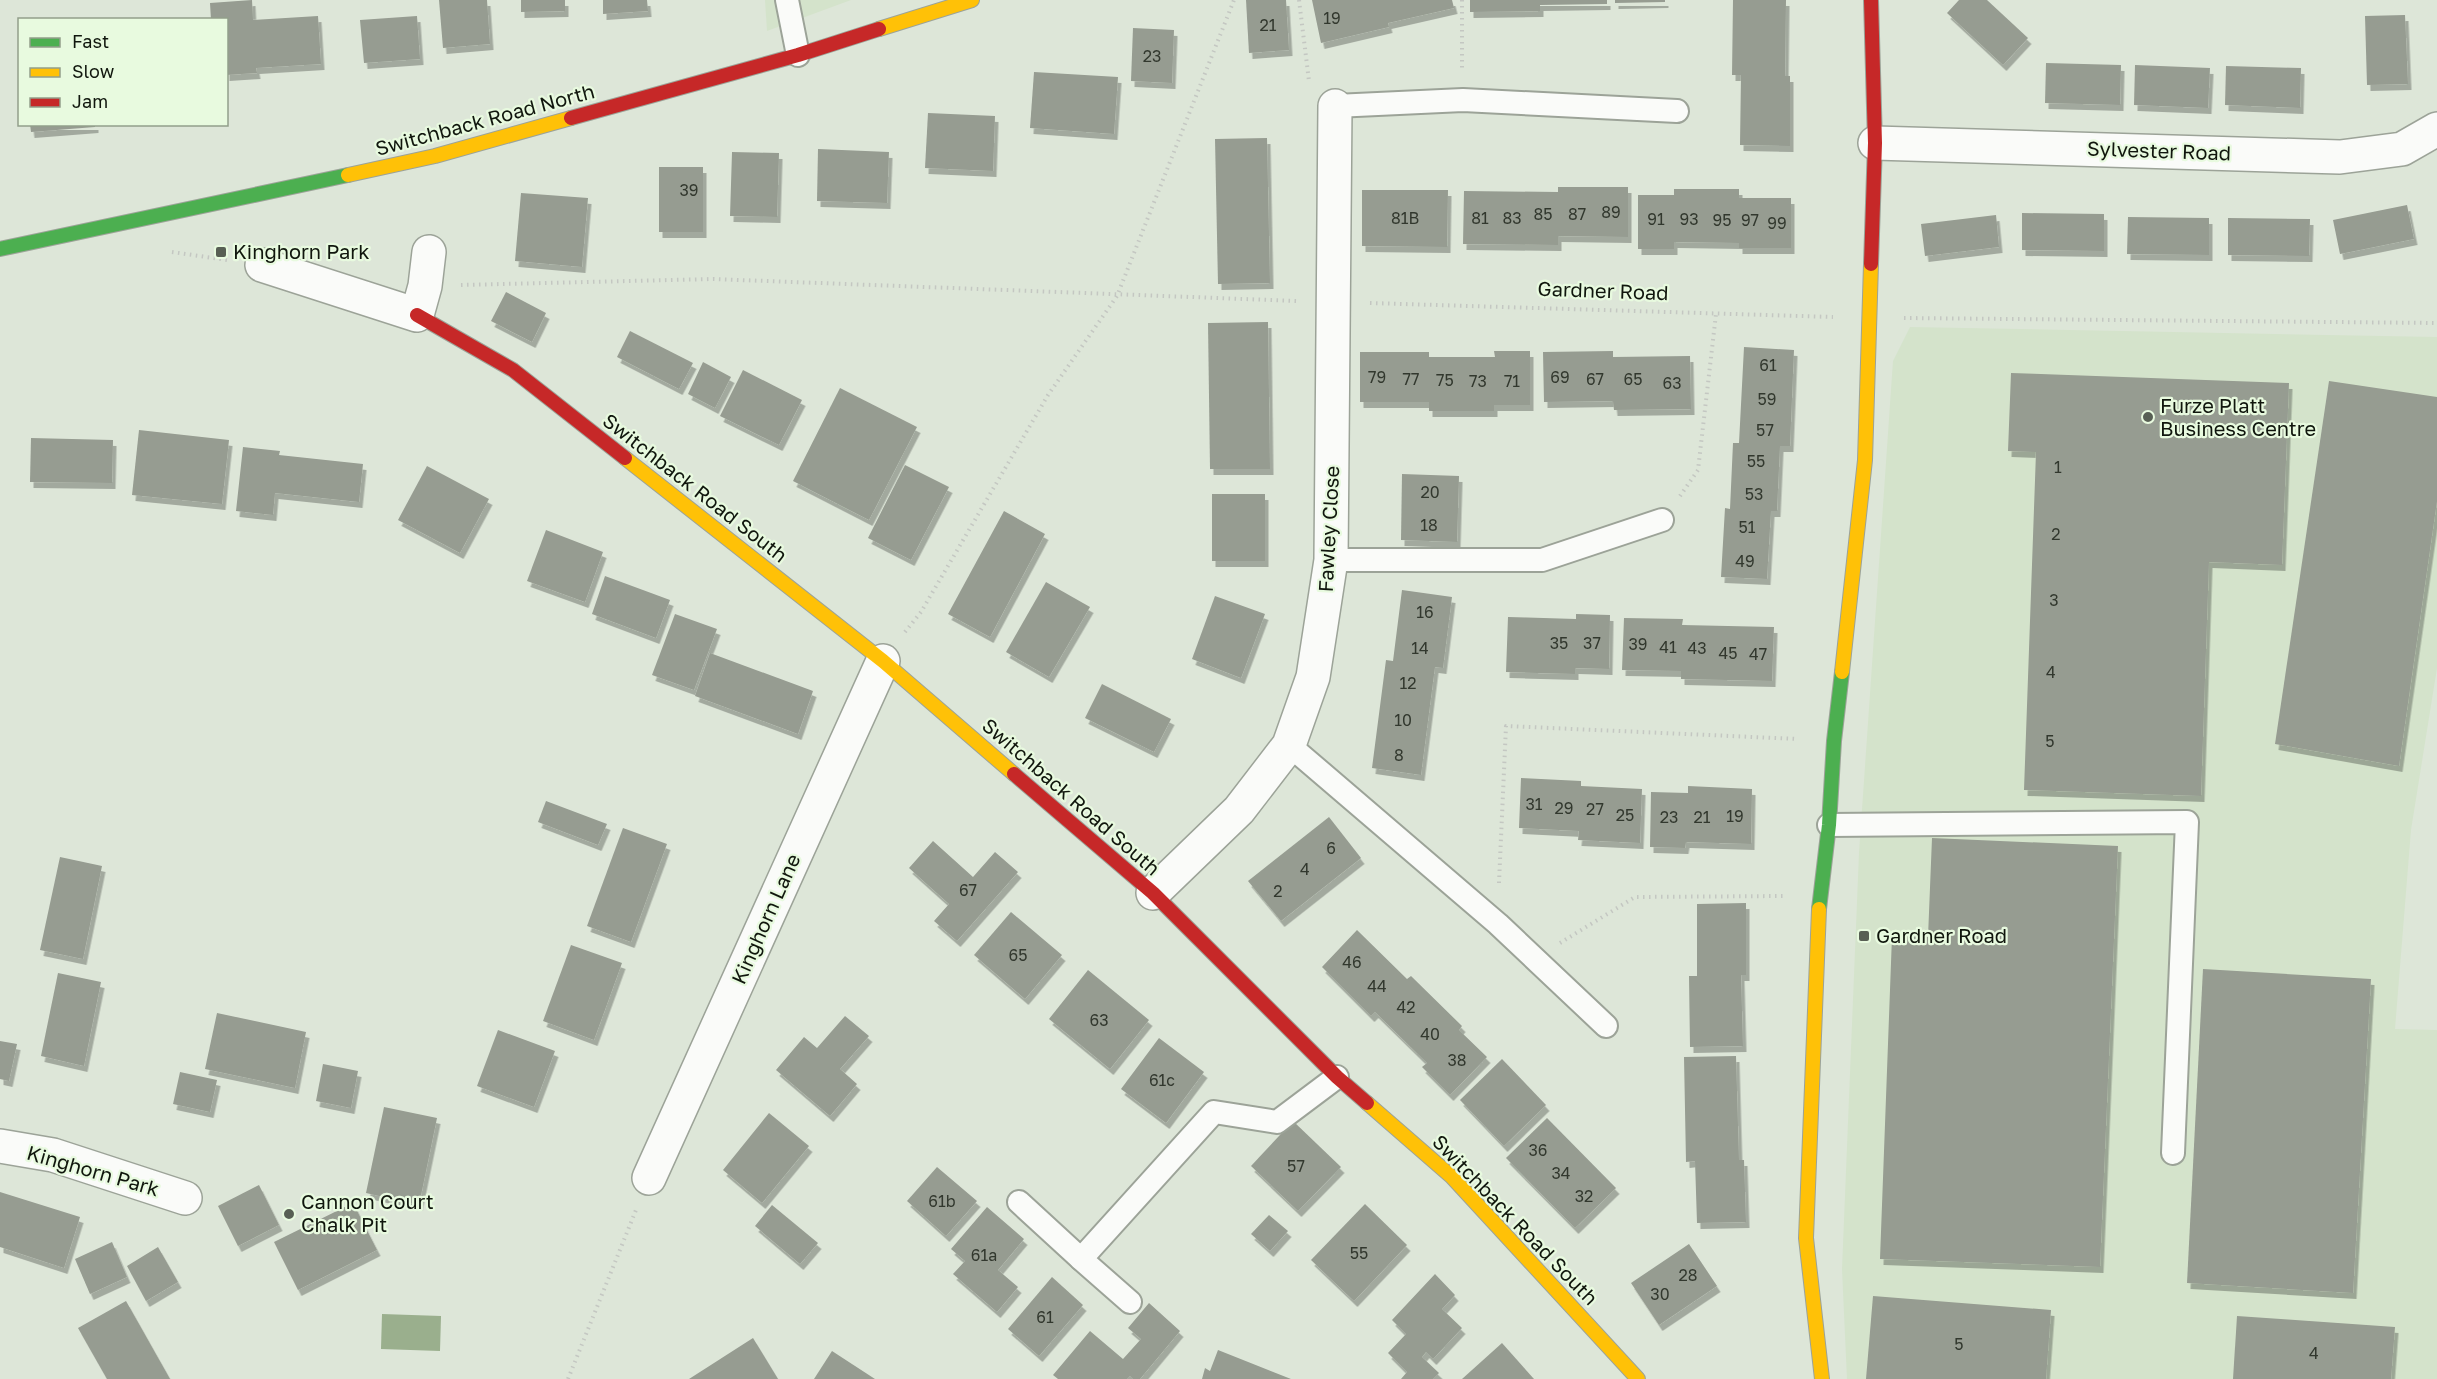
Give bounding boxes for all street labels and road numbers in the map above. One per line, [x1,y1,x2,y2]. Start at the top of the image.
street label: Switchback Road North [373,78,597,160]
street label: Sylvester Road [2087,135,2232,165]
street label: Gardner Road [1537,276,1669,304]
street label: Switchback Road South [599,408,793,567]
street label: Fawley Close [1313,465,1343,593]
street label: Switchback Road South [978,713,1165,880]
street label: Kinghorn Lane [726,850,805,987]
street label: Switchback Road South [1428,1129,1603,1309]
street label: Kinghorn Park [24,1140,162,1200]

